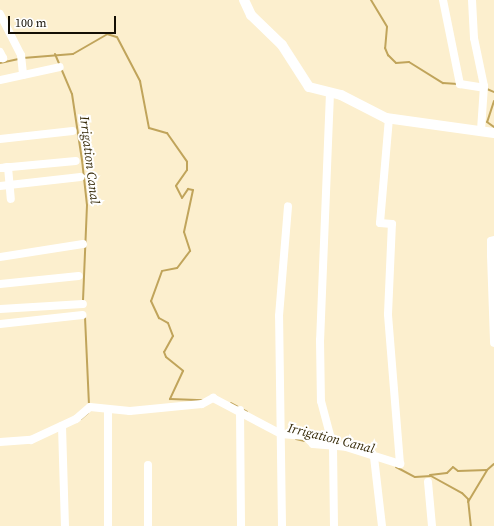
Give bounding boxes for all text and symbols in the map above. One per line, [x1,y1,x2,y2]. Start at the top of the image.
scale bar [10,8,118,34]
text: 100 m [15,15,47,31]
water label: Irrigation Canal [76,115,102,205]
water label: Irrigation Canal [286,421,376,457]

